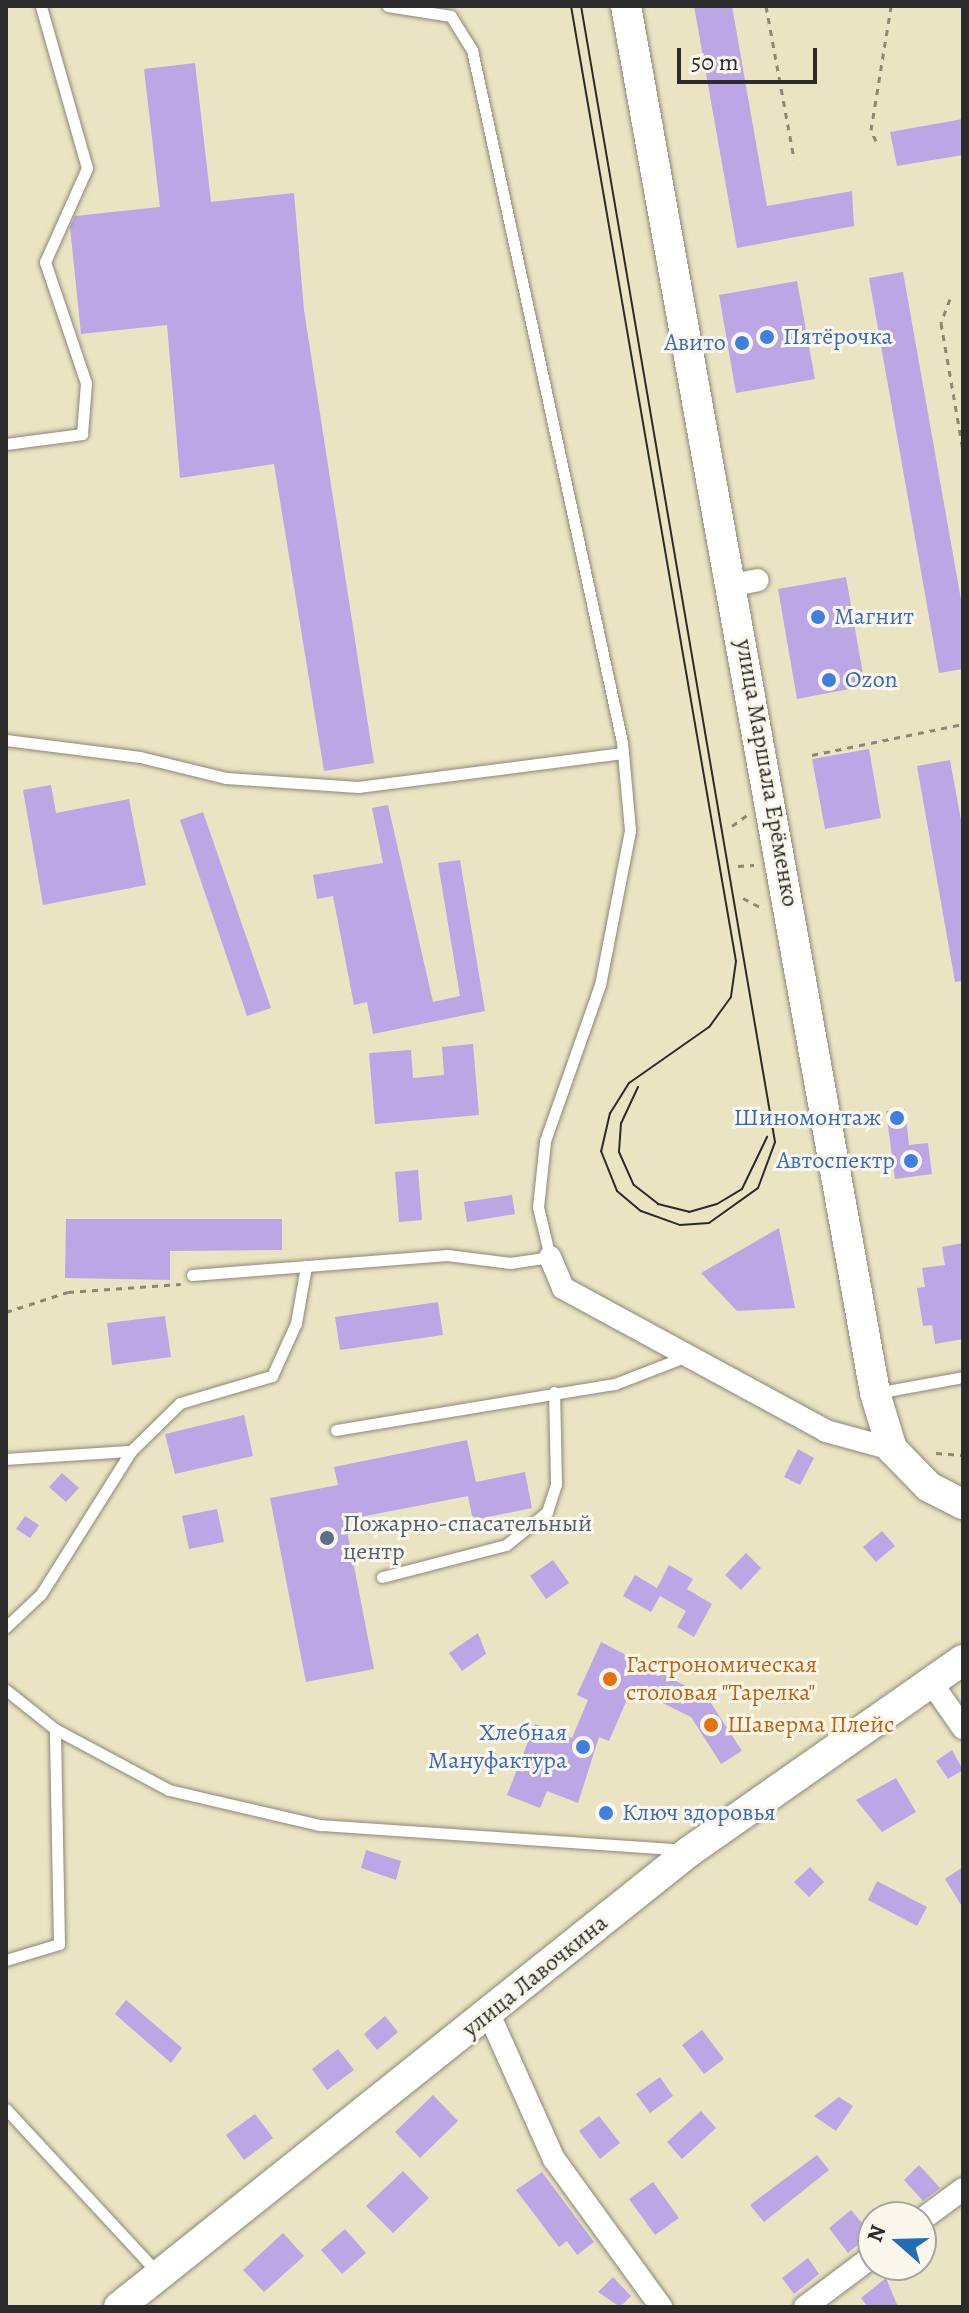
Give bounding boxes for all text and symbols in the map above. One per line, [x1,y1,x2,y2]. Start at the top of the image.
scale bar [681,32,821,82]
text: 50 m [691,46,739,78]
place label: Пятёрочка [783,323,893,351]
marker: Пятёрочка [758,328,776,346]
place label: Авито [664,329,726,357]
marker: Авито [733,334,751,352]
place label: Магнит [834,603,914,631]
marker: Магнит [809,608,827,626]
street label: улица Маршала Ерёменко [729,637,805,909]
place label: Ozon [845,666,898,694]
marker: Ozon [820,671,838,689]
place label: Шиномонтаж [734,1104,881,1132]
marker: Шиномонтаж [888,1109,906,1127]
place label: Автоспектр [777,1147,895,1175]
marker: Автоспектр [902,1152,920,1170]
place label: Пожарно-спасательный центр [343,1510,592,1566]
marker: Пожарно-спасательный центр [318,1529,336,1547]
place label: Гастрономическая столовая "Тарелка" [626,1651,817,1707]
marker: Гастрономическая столовая "Тарелка" [601,1670,619,1688]
place label: Шаверма Плейс [727,1711,894,1739]
marker: Шаверма Плейс [702,1716,720,1734]
place label: Хлебная Мануфактура [428,1719,567,1775]
marker: Хлебная Мануфактура [574,1738,592,1756]
place label: Ключ здоровья [622,1799,776,1827]
marker: Ключ здоровья [597,1804,615,1822]
street label: улица Лавочкина [456,1909,614,2043]
north arrow [857,2201,937,2281]
text: N [859,2221,893,2246]

